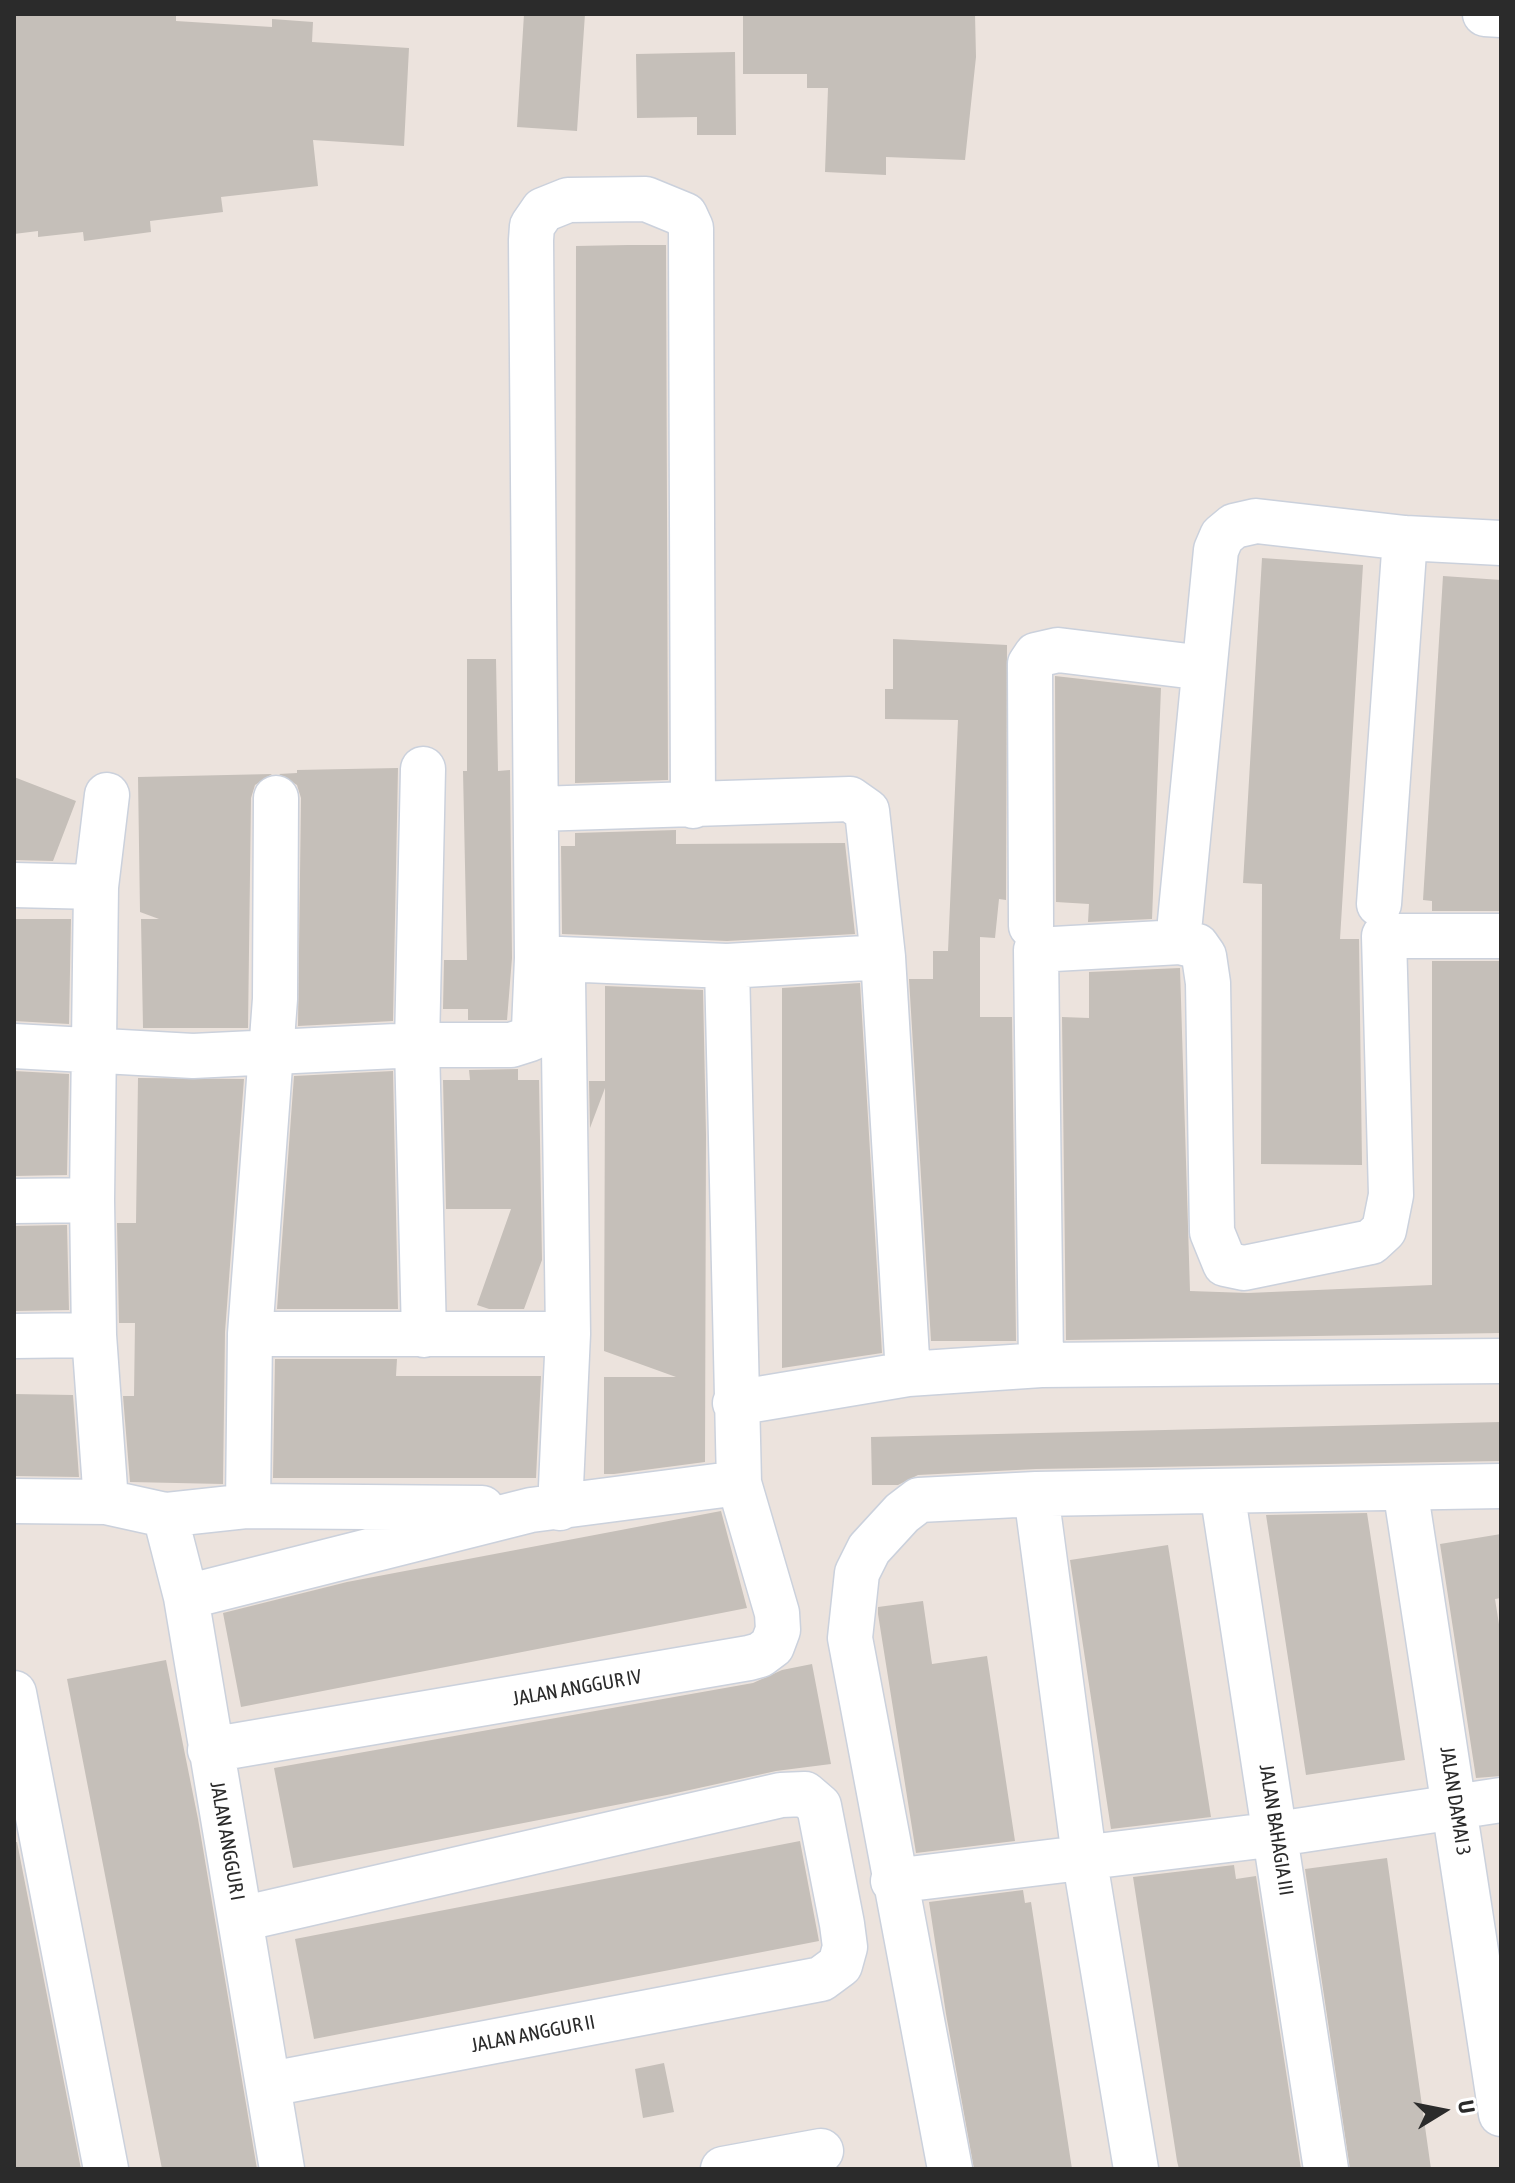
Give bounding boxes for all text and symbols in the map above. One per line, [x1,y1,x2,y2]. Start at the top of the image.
street label: JALAN ANGGUR IV [511,1665,643,1711]
street label: JALAN DAMAI 3 [1435,1745,1475,1857]
street label: JALAN BAHAGIA III [1254,1763,1298,1897]
street label: JALAN ANGGUR I [205,1779,249,1903]
street label: JALAN ANGGUR II [469,2010,597,2058]
north arrow [1403,2071,1483,2151]
text: U [1453,2098,1481,2115]

